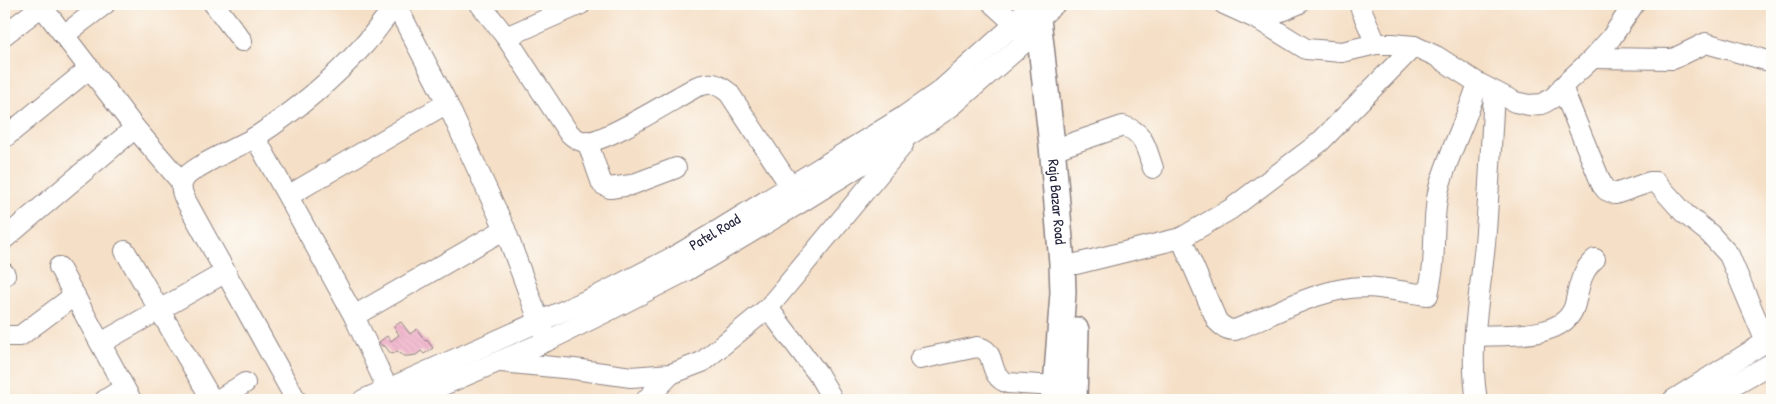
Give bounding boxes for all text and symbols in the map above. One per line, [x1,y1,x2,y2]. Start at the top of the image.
street label: Raja Bazar Road [1043,158,1071,245]
street label: Patel Road [685,208,744,255]

